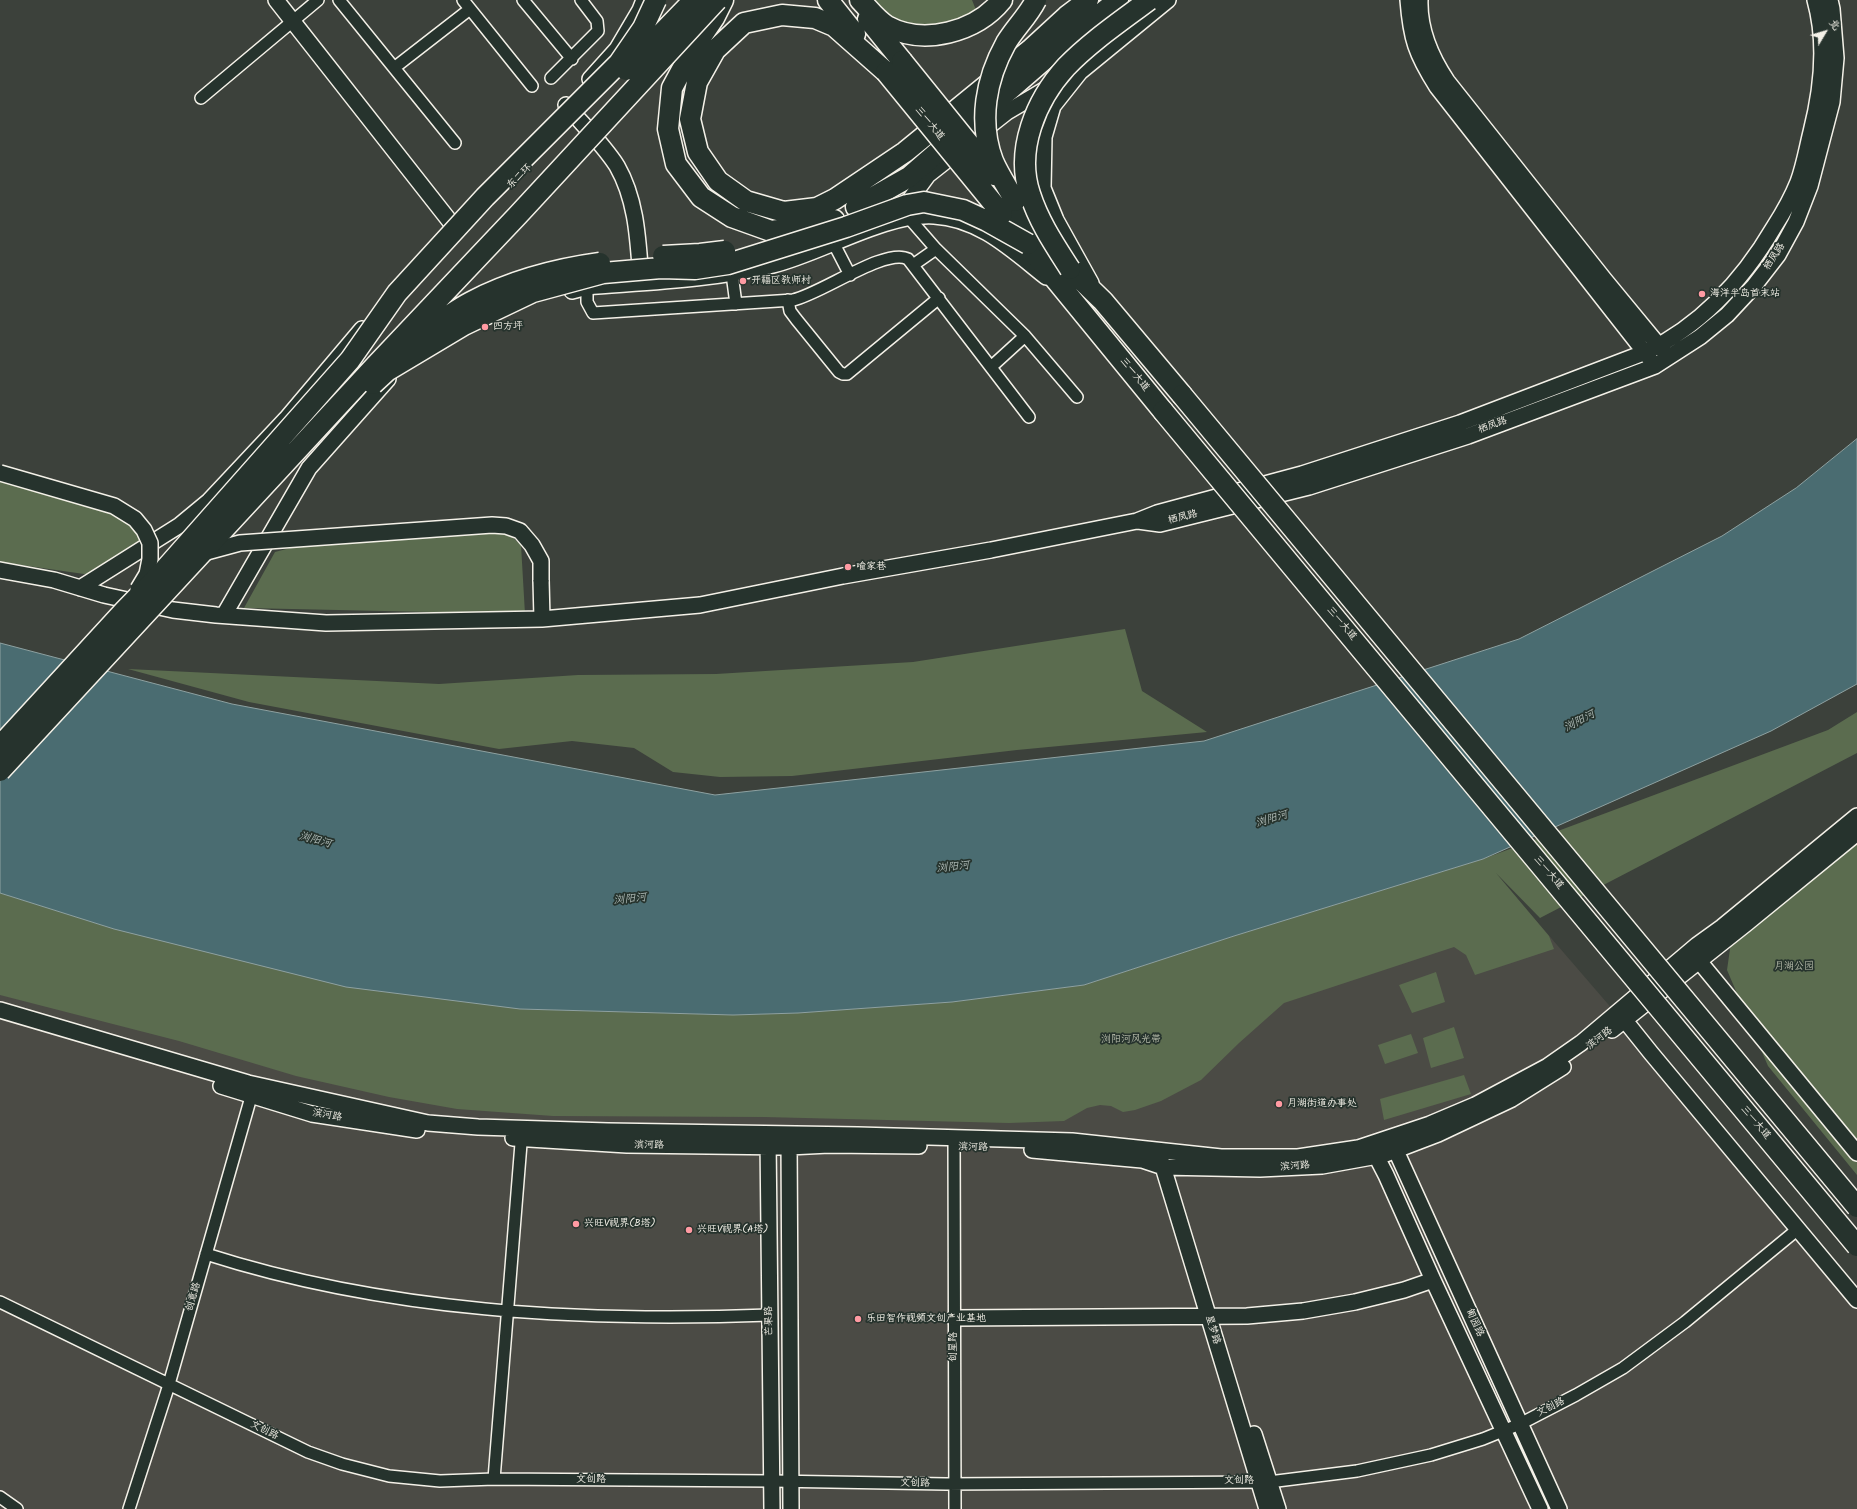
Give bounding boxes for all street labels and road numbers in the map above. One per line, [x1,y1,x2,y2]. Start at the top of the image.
street label: 三一大道 [912,105,946,143]
street label: 东二环 [505,162,535,192]
street label: 栖凤路 [1762,241,1788,273]
street label: 三一大道 [1117,356,1151,394]
street label: 栖凤路 [1477,415,1509,437]
street label: 栖凤路 [1167,509,1199,527]
street label: 三一大道 [1324,605,1358,643]
street label: 三一大道 [1531,854,1565,892]
street label: 滨河路 [1584,1025,1616,1053]
street label: 三一大道 [1738,1104,1772,1142]
street label: 滨河路 [311,1107,343,1125]
street label: 滨河路 [634,1140,664,1152]
street label: 滨河路 [958,1141,988,1155]
street label: 滨河路 [1280,1160,1310,1174]
street label: 创意路 [184,1281,204,1313]
street label: 芒果路 [764,1306,776,1336]
street label: 匍园路 [1462,1307,1486,1339]
street label: 星梦路 [1202,1314,1222,1346]
street label: 创星路 [948,1332,960,1362]
street label: 文创路 [1535,1396,1567,1420]
street label: 文创路 [248,1419,280,1443]
street label: 文创路 [576,1474,606,1486]
street label: 文创路 [1224,1475,1254,1487]
street label: 文创路 [900,1478,930,1490]

